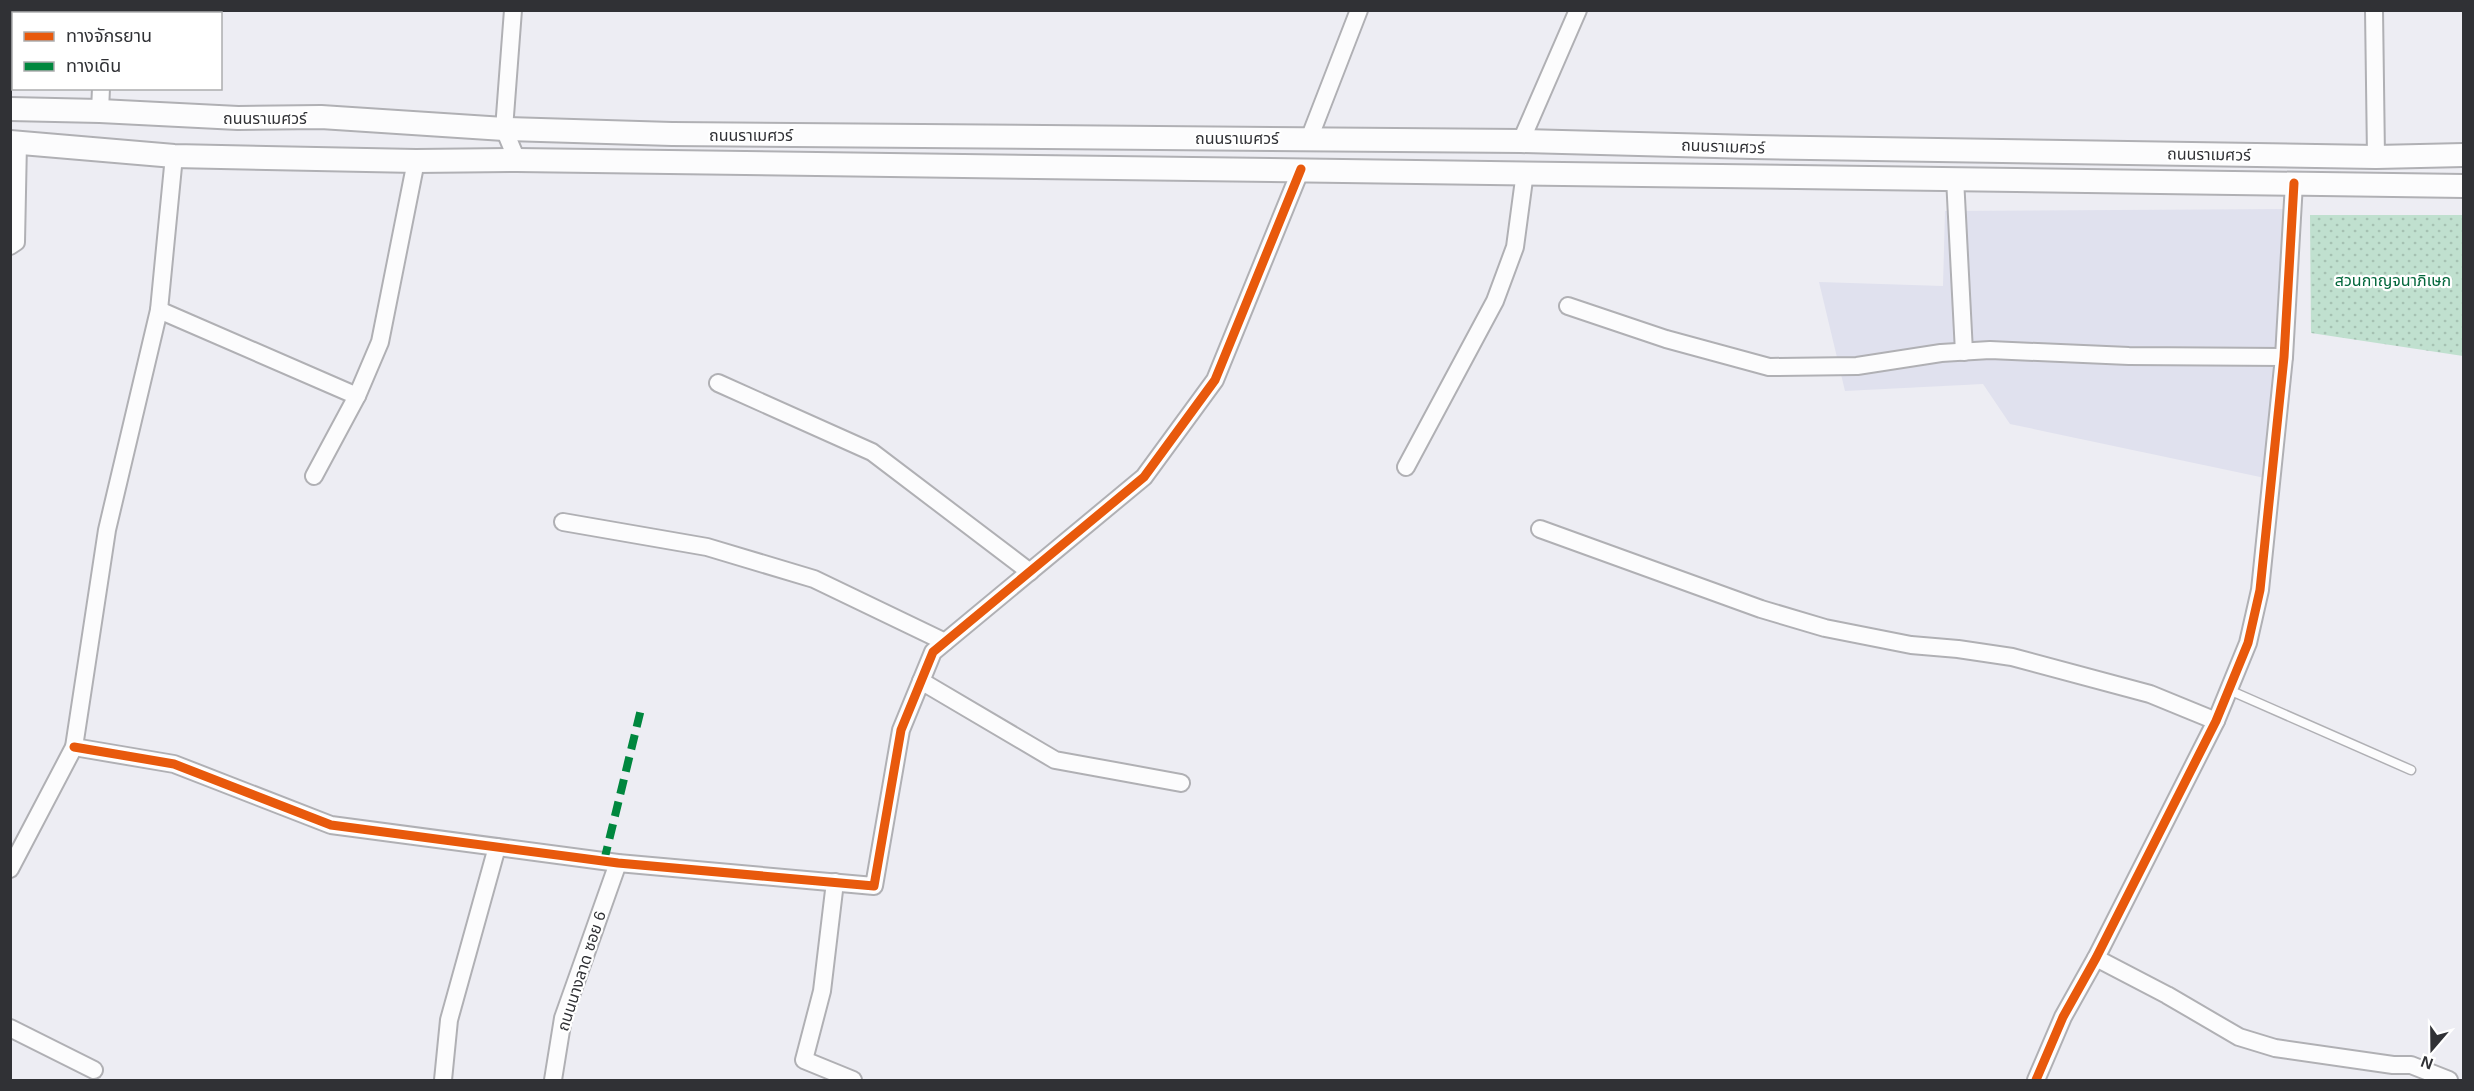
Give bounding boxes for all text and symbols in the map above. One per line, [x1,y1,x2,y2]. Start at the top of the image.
legend [12,12,222,90]
text: ทางจักรยาน [66,26,152,46]
text: ทางเดิน [66,56,121,76]
street label: ถนนราเมศวร์ [223,110,308,127]
street label: ถนนราเมศวร์ [709,127,794,144]
street label: ถนนราเมศวร์ [1195,130,1280,147]
street label: ถนนราเมศวร์ [1681,137,1766,156]
street label: ถนนราเมศวร์ [2167,145,2252,164]
park label: สวนกาญจนาภิเษก [2335,272,2451,289]
street label: ถนนนางลาด ซอย 6 [554,909,609,1033]
north arrow [2402,1019,2462,1079]
text: N [2419,1053,2435,1073]

